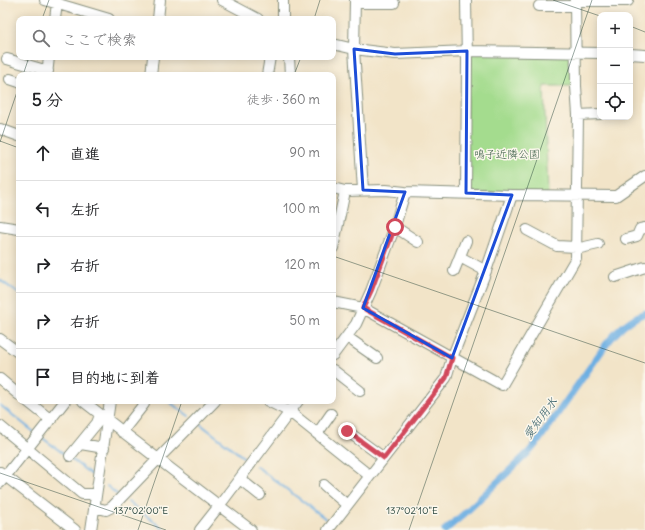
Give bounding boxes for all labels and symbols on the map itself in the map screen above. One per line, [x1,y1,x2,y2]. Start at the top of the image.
park label: 鳴子近隣公園 [474,147,540,161]
route start [386,218,404,236]
water label: 愛知用水 [520,394,560,442]
route end [338,422,356,440]
text: 137°02'00"E [114,504,168,517]
text: 137°02'10"E [386,504,438,517]

